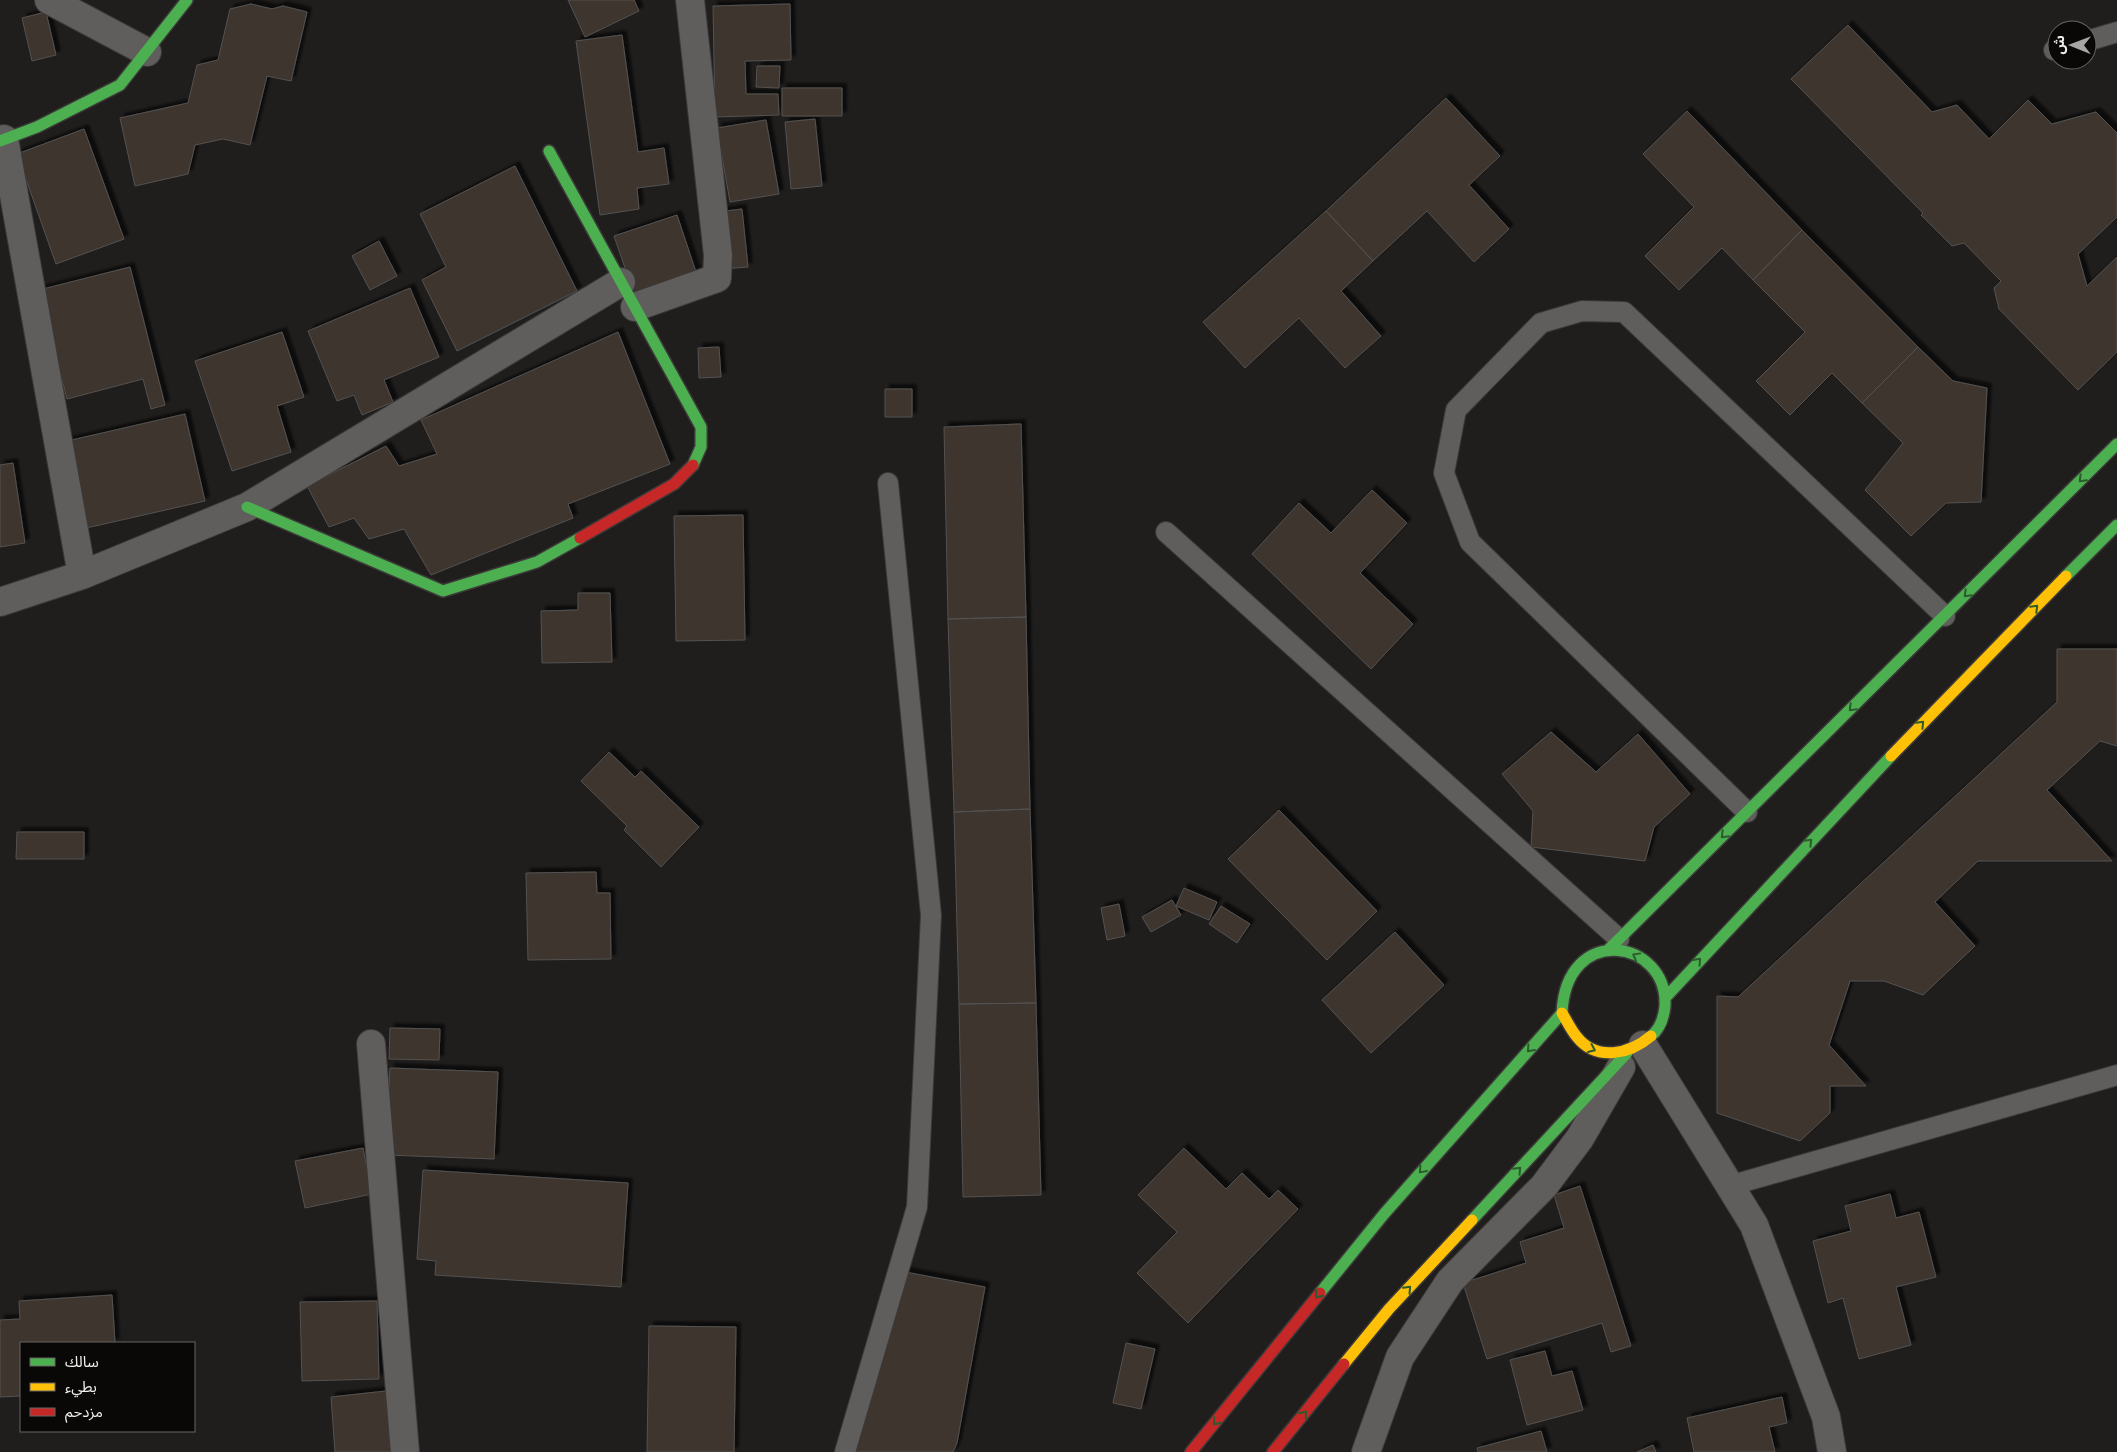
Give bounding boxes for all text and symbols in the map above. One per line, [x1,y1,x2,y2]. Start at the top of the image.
north arrow [2047,20,2097,70]
text: ش [2050,35,2068,55]
one-way arrow [2079,473,2088,482]
one-way arrow [1964,588,1973,597]
one-way arrow [2029,605,2038,614]
one-way arrow [1849,702,1858,711]
one-way arrow [1915,721,1924,730]
one-way arrow [1721,829,1730,838]
one-way arrow [1803,839,1812,848]
one-way arrow [1632,953,1641,963]
one-way arrow [1692,958,1701,967]
one-way arrow [1587,1043,1596,1053]
one-way arrow [1527,1044,1536,1053]
one-way arrow [1419,1165,1428,1174]
one-way arrow [1512,1167,1521,1176]
one-way arrow [1402,1286,1411,1295]
one-way arrow [1315,1290,1324,1299]
legend [20,1342,195,1432]
text: سالك [65,1352,99,1371]
text: بطيء [65,1377,97,1398]
text: مزدحم [65,1402,103,1423]
one-way arrow [1298,1411,1306,1420]
one-way arrow [1213,1416,1221,1425]

